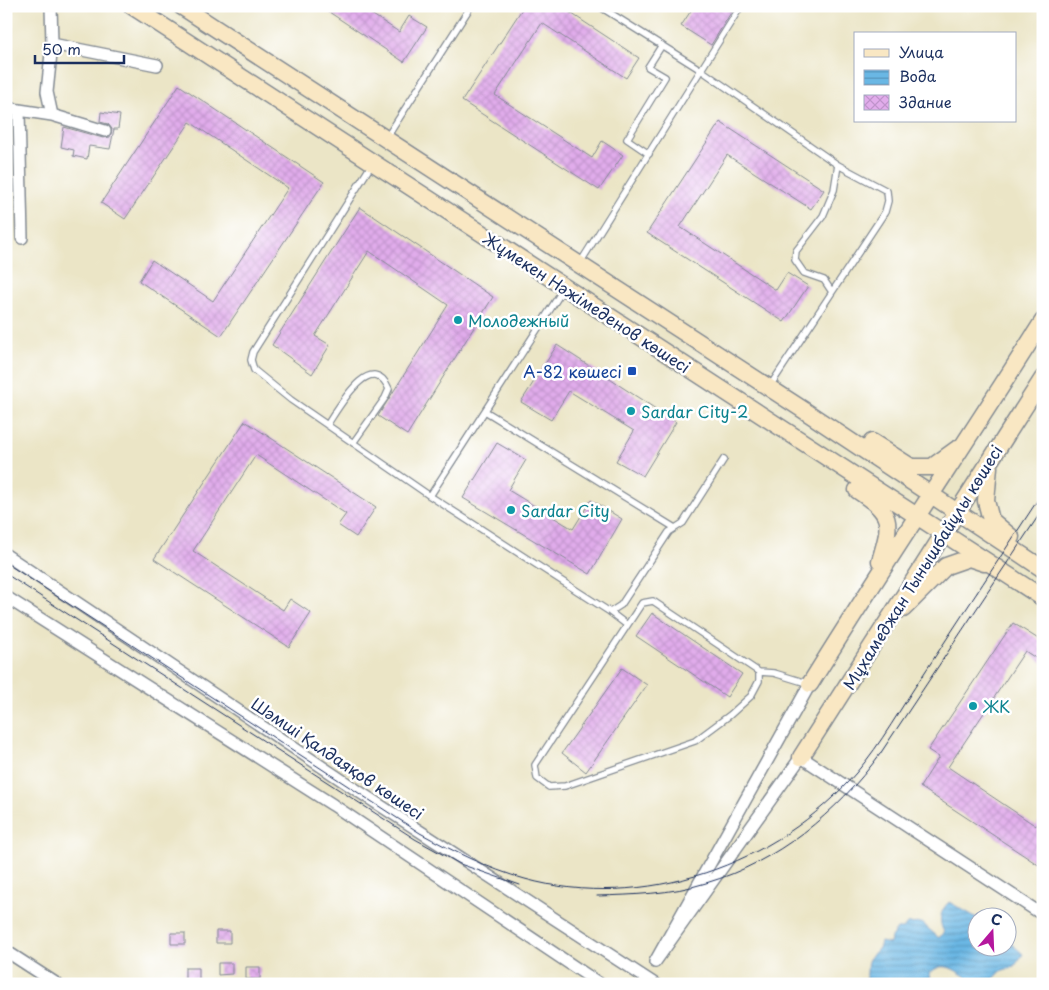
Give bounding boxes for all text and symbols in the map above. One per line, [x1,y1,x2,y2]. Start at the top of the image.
scale bar [35,32,124,64]
legend [854,32,1016,122]
text: 50 m [42,37,81,60]
text: Улица [899,40,944,63]
text: Вода [899,64,937,87]
text: Здание [899,90,952,113]
street label: Жұмекен Нәжімеденов көшесі [479,226,695,378]
place label: Молодежный [468,308,569,332]
marker: Молодежный [452,314,464,326]
place label: A-82 көшесі [523,359,622,383]
marker: A-82 көшесі [626,365,638,377]
place label: Sardar City-2 [641,399,748,423]
marker: Sardar City-2 [625,405,637,417]
street label: Мұхамеджан Тынышбайұлы көшесі [836,440,1008,694]
place label: Sardar City [521,498,610,522]
marker: Sardar City [505,504,517,516]
street label: Шәмші Қалдаяқов көшесі [247,691,429,825]
place label: ЖК [982,694,1010,718]
marker: ЖК [967,700,979,712]
north arrow [966,908,1016,958]
text: С [988,908,1005,931]

